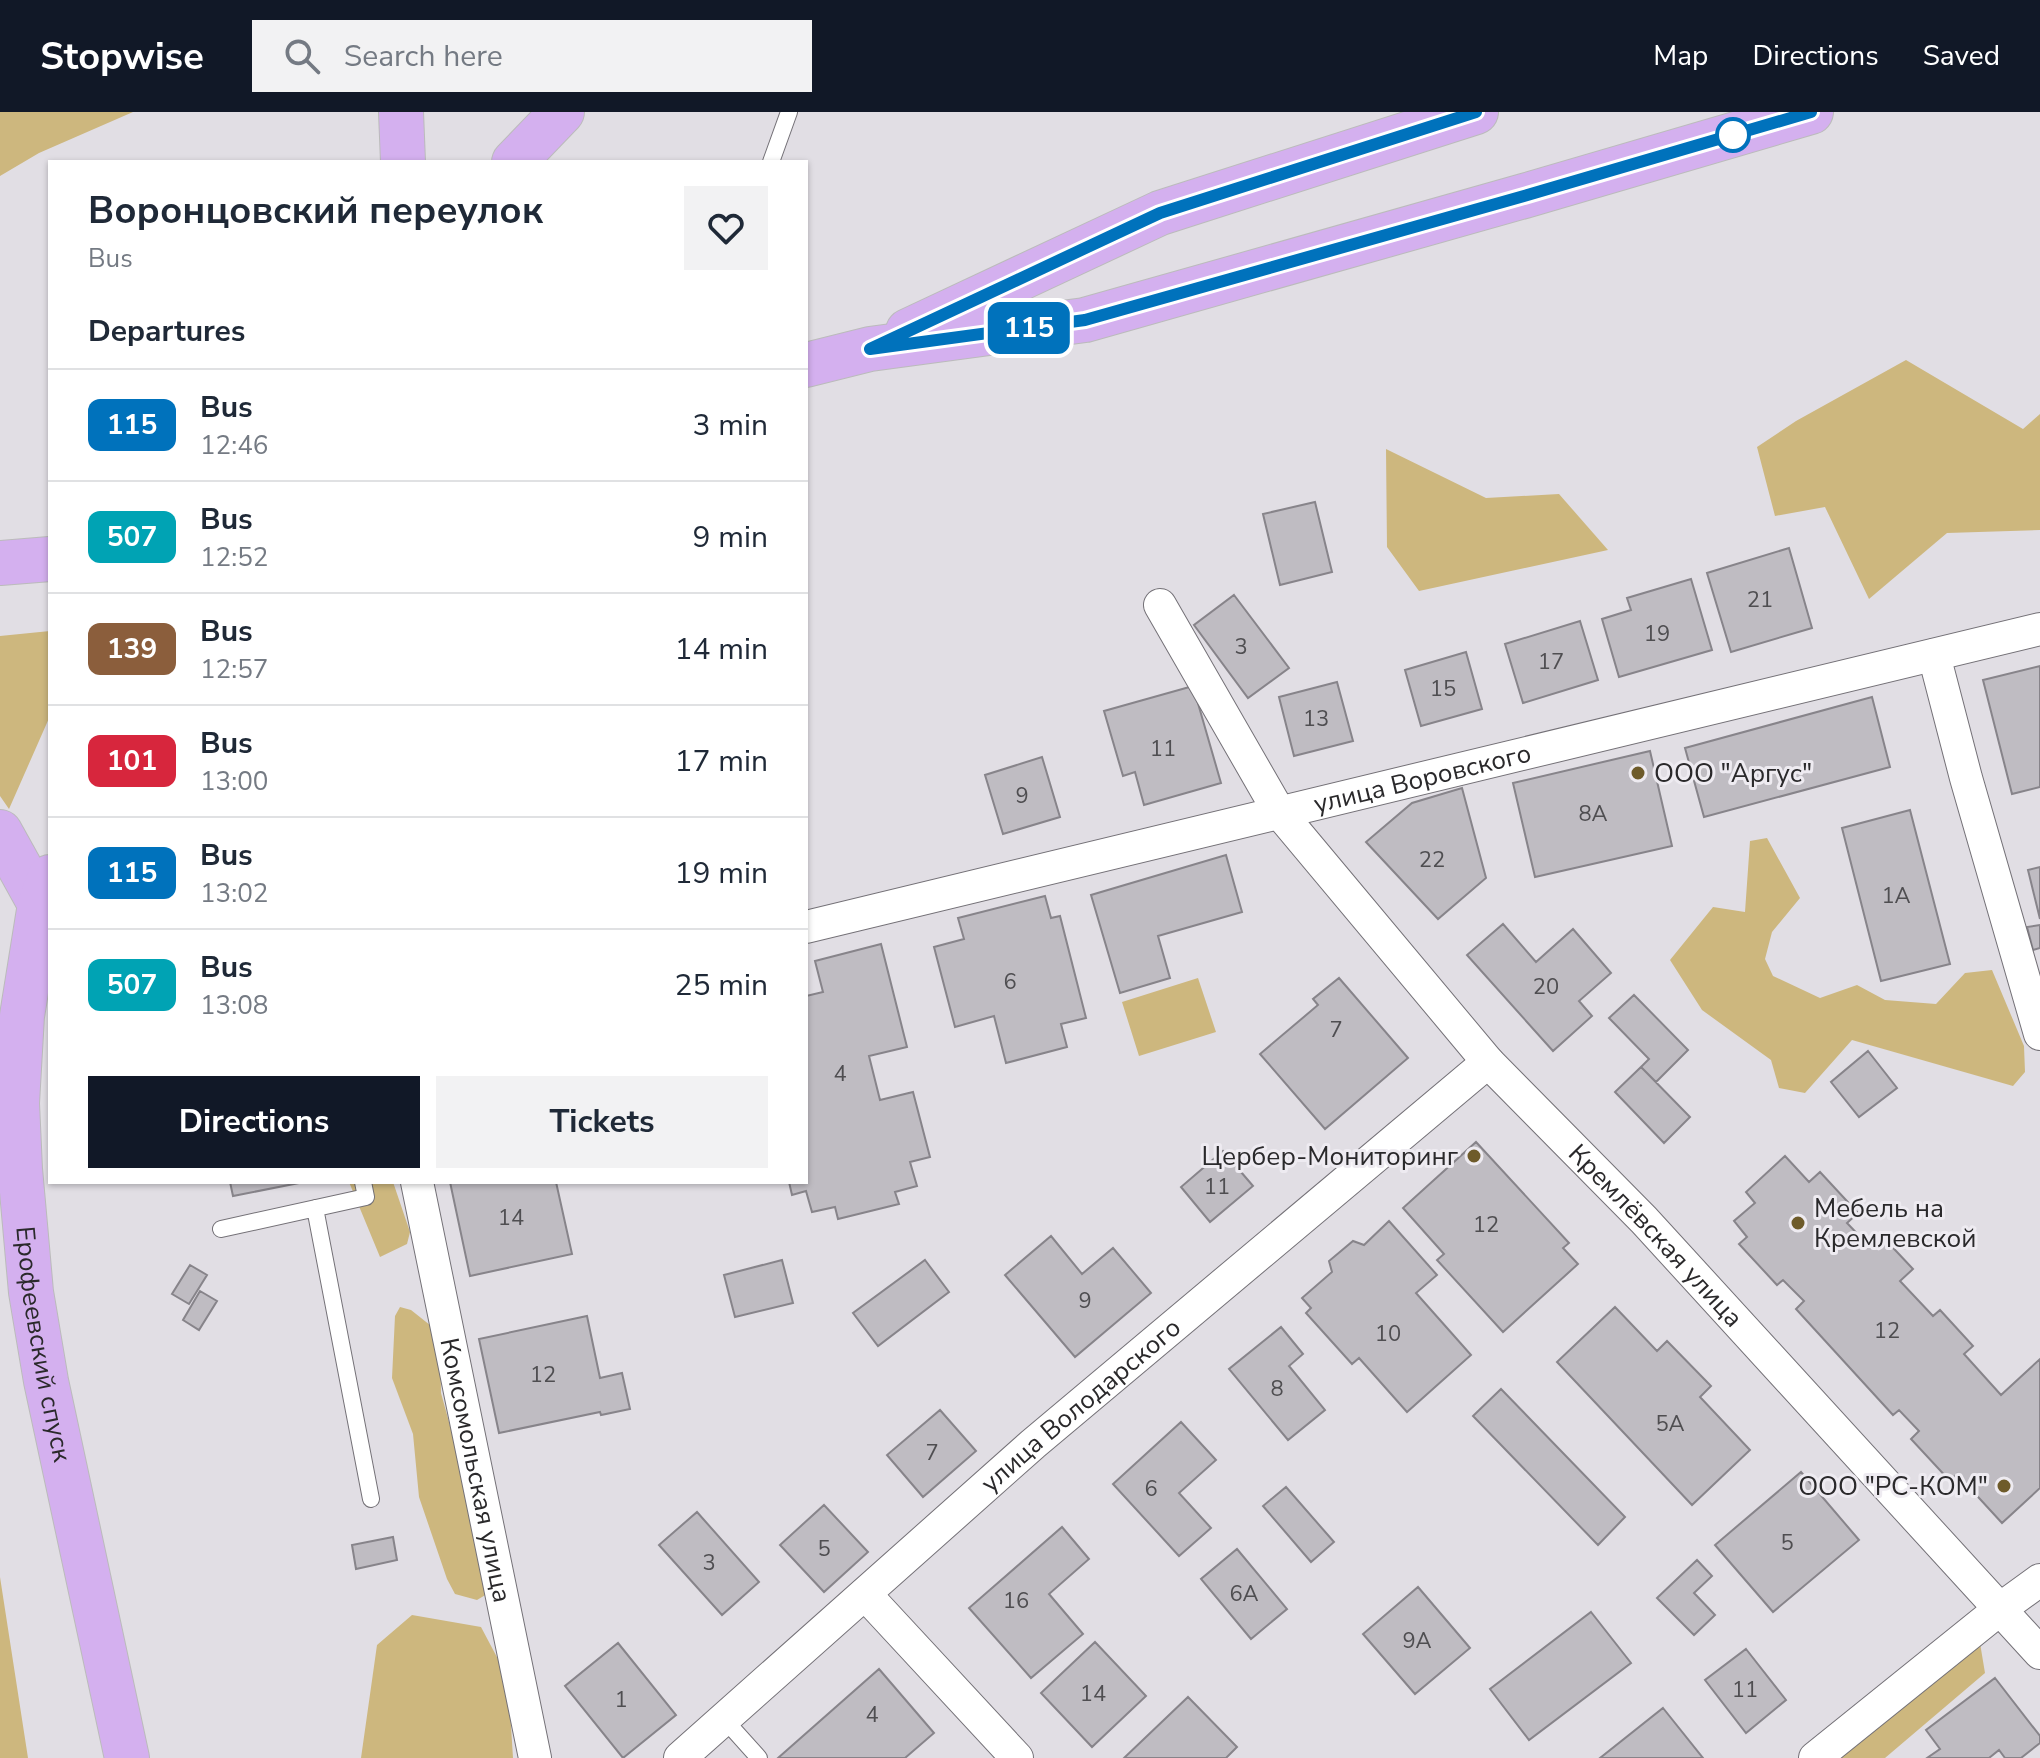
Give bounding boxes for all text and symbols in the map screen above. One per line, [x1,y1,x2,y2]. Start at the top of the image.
search box [252,20,812,92]
text: Stopwise [40,31,204,82]
icon: search [280,34,324,78]
text: Search here [344,36,503,77]
text: Map [1653,37,1708,75]
text: Directions [1752,37,1879,75]
text: Saved [1923,37,2000,75]
unlabelled marker [1716,118,1750,152]
text: Воронцовский переулок [88,185,543,236]
button: heart [684,186,768,270]
text: Bus [88,241,133,276]
line badge: 115 [983,302,1075,354]
text: 115 [1004,309,1054,347]
text: Departures [88,311,245,352]
text: Bus [200,387,253,428]
text: 3 min [693,405,768,446]
text: 115 [107,406,157,444]
text: 12:46 [200,428,268,463]
text: Bus [200,499,253,540]
text: 9 min [693,517,768,558]
text: 507 [107,518,157,556]
text: 12:52 [200,540,268,575]
house number: 21 [1747,585,1773,615]
text: Bus [200,611,253,652]
house number: 19 [1644,619,1670,649]
text: 14 min [675,629,768,670]
text: 139 [107,630,157,668]
house number: 3 [1234,632,1248,662]
house number: 17 [1538,647,1564,677]
text: 12:57 [200,652,268,687]
house number: 15 [1430,674,1456,704]
house number: 13 [1303,704,1329,734]
text: Bus [200,723,253,764]
house number: 11 [1150,734,1176,764]
street label: улица Воровского [1310,735,1535,821]
text: 17 min [675,741,768,782]
text: 101 [107,742,157,780]
place label: ООО "Аргус" [1654,756,1812,791]
text: 13:00 [200,764,268,799]
marker: ООО "Аргус" [1629,764,1647,782]
house number: 9 [1015,781,1029,811]
house number: 8А [1578,799,1608,829]
text: Bus [200,835,253,876]
house number: 22 [1419,845,1445,875]
text: 19 min [675,853,768,894]
text: 115 [107,854,157,892]
text: 13:02 [200,876,268,911]
house number: 1А [1881,881,1911,911]
text: Bus [200,947,253,988]
text: 25 min [675,965,768,1006]
text: 507 [107,966,157,1004]
house number: 6 [1003,967,1017,997]
house number: 20 [1533,972,1559,1002]
text: 13:08 [200,988,268,1023]
house number: 7 [1329,1015,1343,1045]
house number: 4 [833,1059,847,1089]
button: Directions [88,1076,420,1168]
button: Tickets [436,1076,768,1168]
street label: Кремлёвская улица [1561,1136,1751,1335]
place label: Цербер-Мониторинг [1202,1139,1458,1174]
marker: Цербер-Мониторинг [1465,1147,1483,1165]
house number: 11 [1204,1172,1230,1202]
place label: Мебель на Кремлевской [1814,1191,1976,1256]
house number: 14 [498,1203,524,1233]
house number: 12 [1473,1210,1499,1240]
marker: Мебель на Кремлевской [1789,1214,1807,1232]
street label: Ерофеевский спуск [8,1225,80,1465]
house number: 9 [1078,1286,1092,1316]
street label: улица Володарского [973,1310,1188,1500]
house number: 12 [1874,1316,1900,1346]
house number: 10 [1375,1319,1401,1349]
street label: Комсомольская улица [432,1335,520,1605]
house number: 12 [530,1360,556,1390]
house number: 8 [1270,1374,1284,1404]
house number: 5А [1655,1409,1685,1439]
house number: 7 [925,1438,939,1468]
place label: ООО "РС-КОМ" [1798,1469,1988,1504]
house number: 6 [1144,1474,1158,1504]
marker: ООО "РС-КОМ" [1995,1477,2013,1495]
house number: 5 [1780,1528,1794,1558]
house number: 5 [817,1534,831,1564]
house number: 3 [702,1548,716,1578]
house number: 6А [1229,1579,1259,1609]
house number: 16 [1003,1586,1029,1616]
house number: 9А [1402,1626,1432,1656]
house number: 11 [1732,1675,1758,1705]
house number: 14 [1080,1679,1106,1709]
house number: 1 [614,1685,628,1715]
house number: 4 [865,1700,879,1730]

